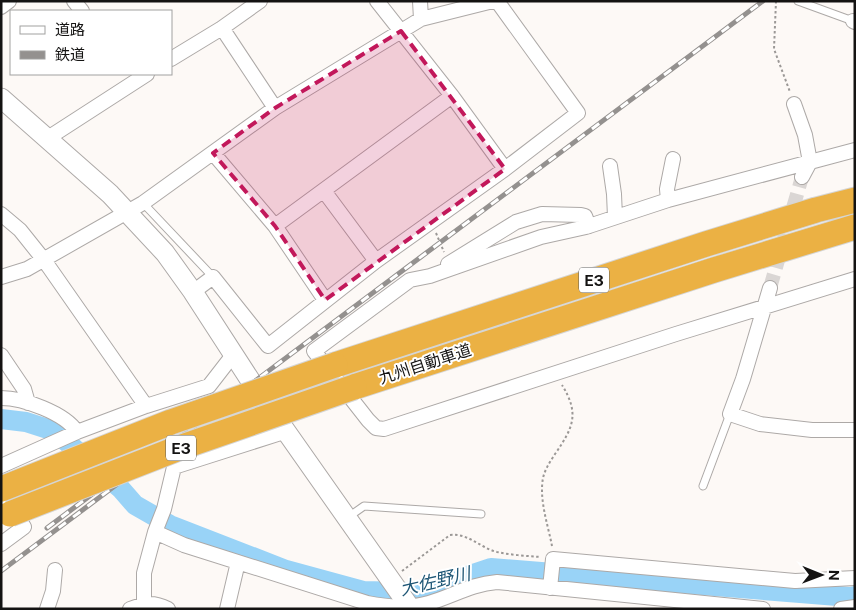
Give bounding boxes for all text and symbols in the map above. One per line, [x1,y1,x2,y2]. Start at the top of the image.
legend [10,10,172,75]
text: 道路 [55,21,85,38]
text: 鉄道 [55,46,85,63]
road number: E3 [579,268,609,292]
street label: 九州自動車道 [376,340,474,388]
road number: E3 [166,436,196,460]
north arrow [796,550,846,600]
water label: 大佐野川 [398,562,474,599]
text: N [826,570,842,581]

